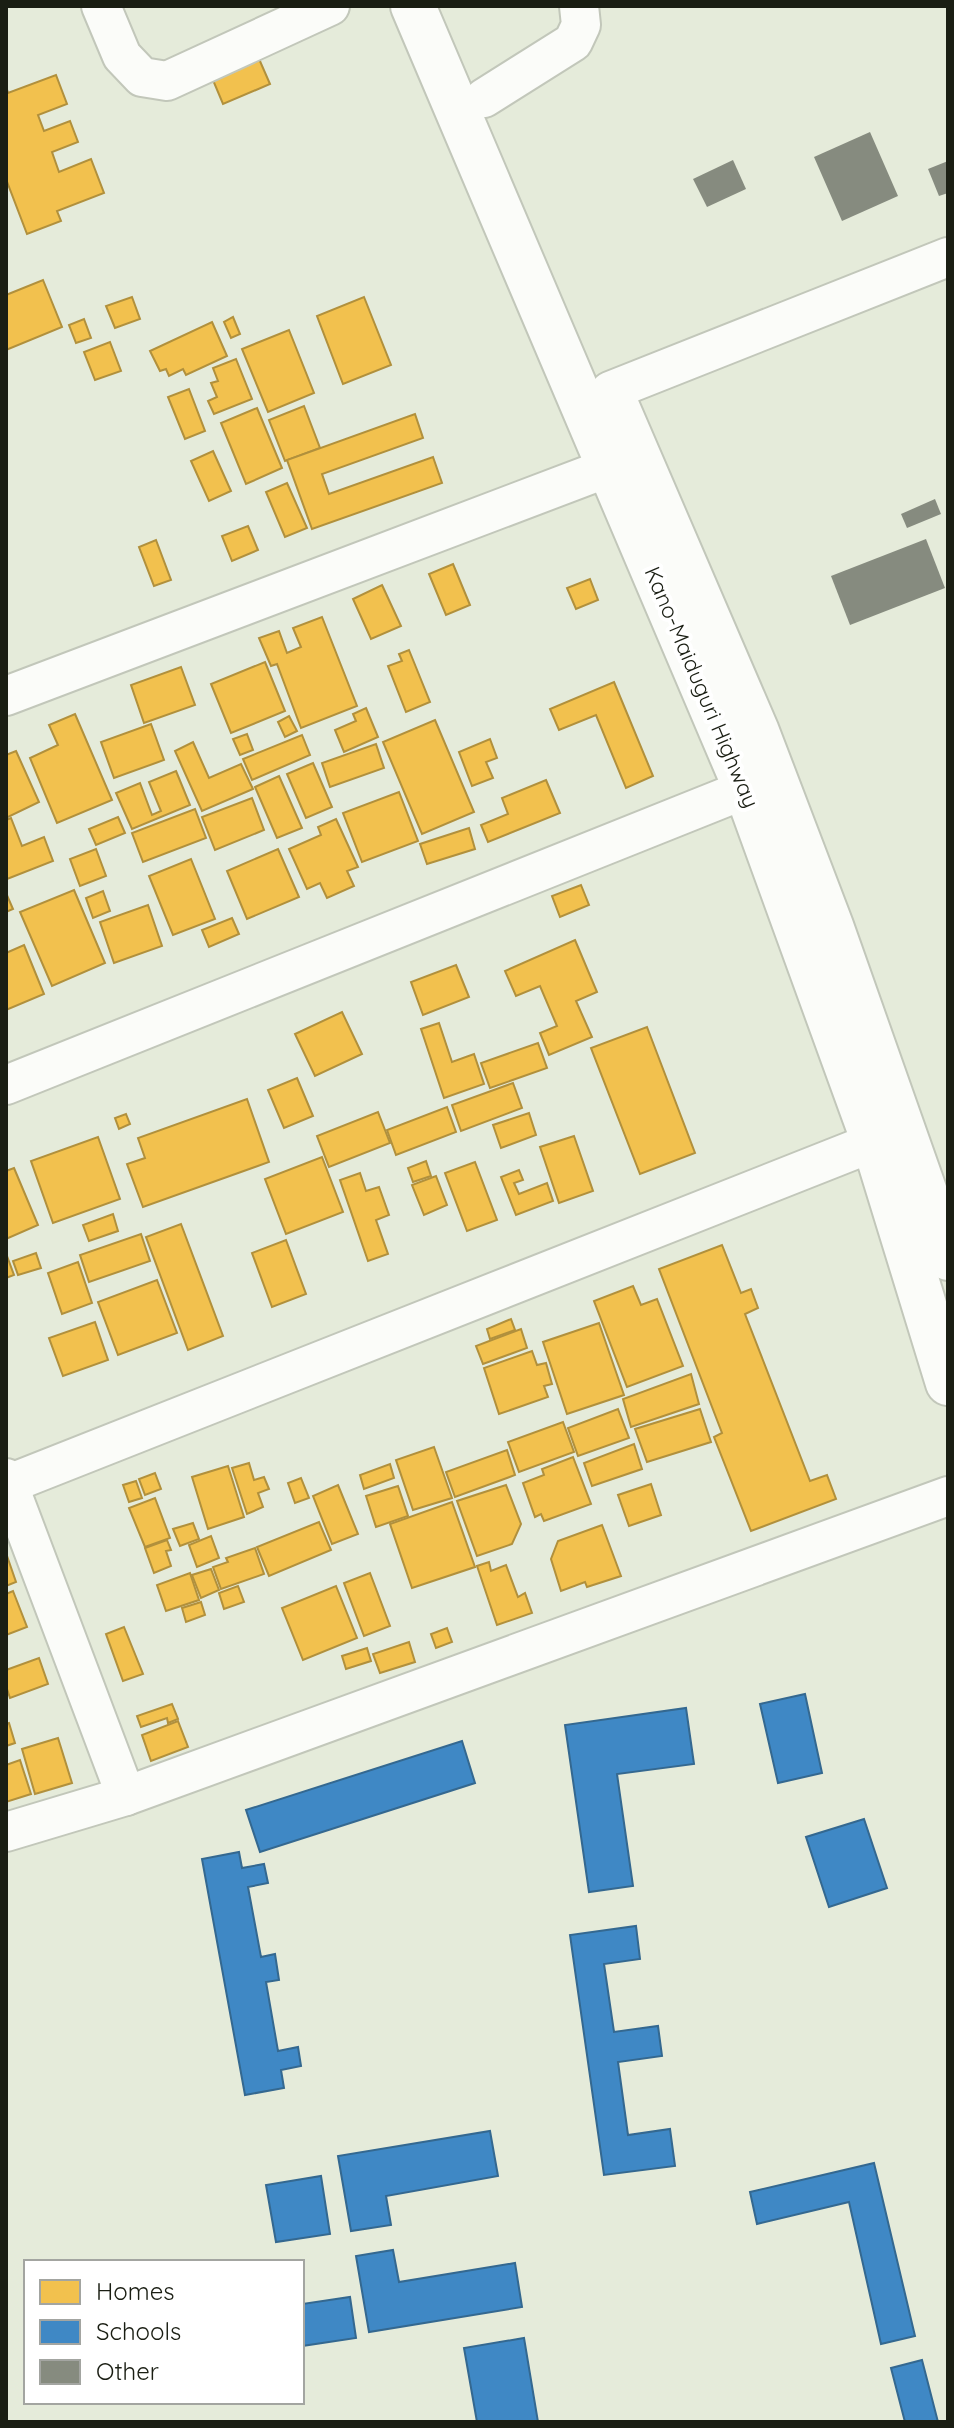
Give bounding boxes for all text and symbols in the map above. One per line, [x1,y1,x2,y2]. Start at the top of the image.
street label: Kano-Maiduguri Highway [638,562,766,812]
legend [24,2260,304,2404]
text: Homes [96,2276,174,2306]
text: Schools [96,2316,181,2346]
text: Other [96,2356,159,2386]

